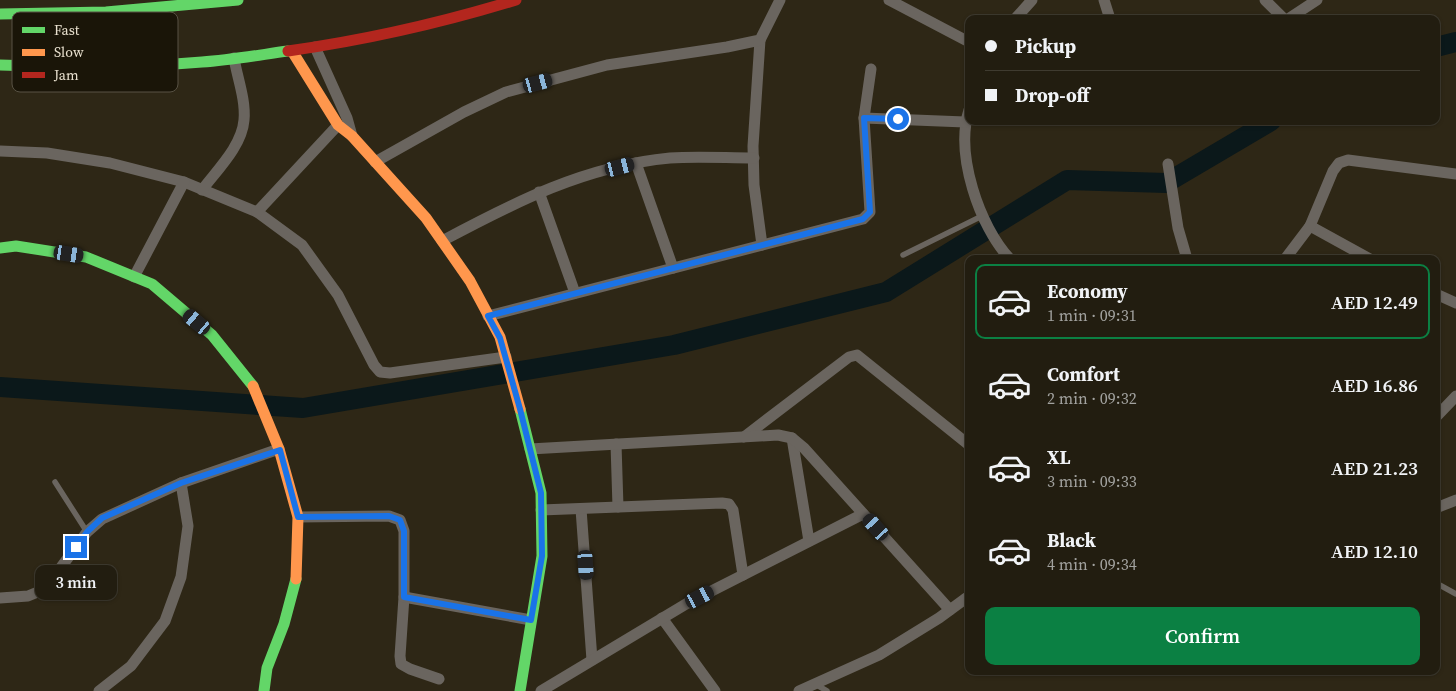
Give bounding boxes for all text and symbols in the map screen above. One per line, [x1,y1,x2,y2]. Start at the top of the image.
legend [12,12,178,92]
text: Fast [54,20,80,40]
text: Pickup [1015,33,1076,59]
text: Slow [54,42,84,62]
text: Jam [53,65,79,85]
car [521,72,554,94]
text: Drop-off [1015,82,1089,108]
route start [887,108,909,130]
car [603,156,636,178]
car [53,244,84,264]
text: Economy [1047,278,1128,304]
icon: car [987,279,1032,324]
text: AED 12.49 [1331,289,1418,315]
text: 1 min · 09:31 [1047,304,1137,326]
car [180,307,213,337]
text: Comfort [1047,361,1120,387]
icon: car [987,362,1032,407]
text: AED 16.86 [1331,372,1418,398]
text: 2 min · 09:32 [1047,387,1137,409]
text: XL [1047,444,1070,470]
icon: car [987,445,1032,490]
text: AED 21.23 [1331,455,1418,481]
text: 3 min · 09:33 [1047,470,1137,492]
car [860,511,891,543]
text: Black [1047,527,1096,553]
icon: car [987,528,1032,573]
route end [65,536,87,558]
text: AED 12.10 [1331,538,1418,564]
car [577,550,594,580]
text: 4 min · 09:34 [1047,553,1137,575]
callout: 3 min [35,564,117,600]
text: 3 min [55,571,97,593]
car [683,584,716,610]
button: Confirm [985,607,1420,665]

